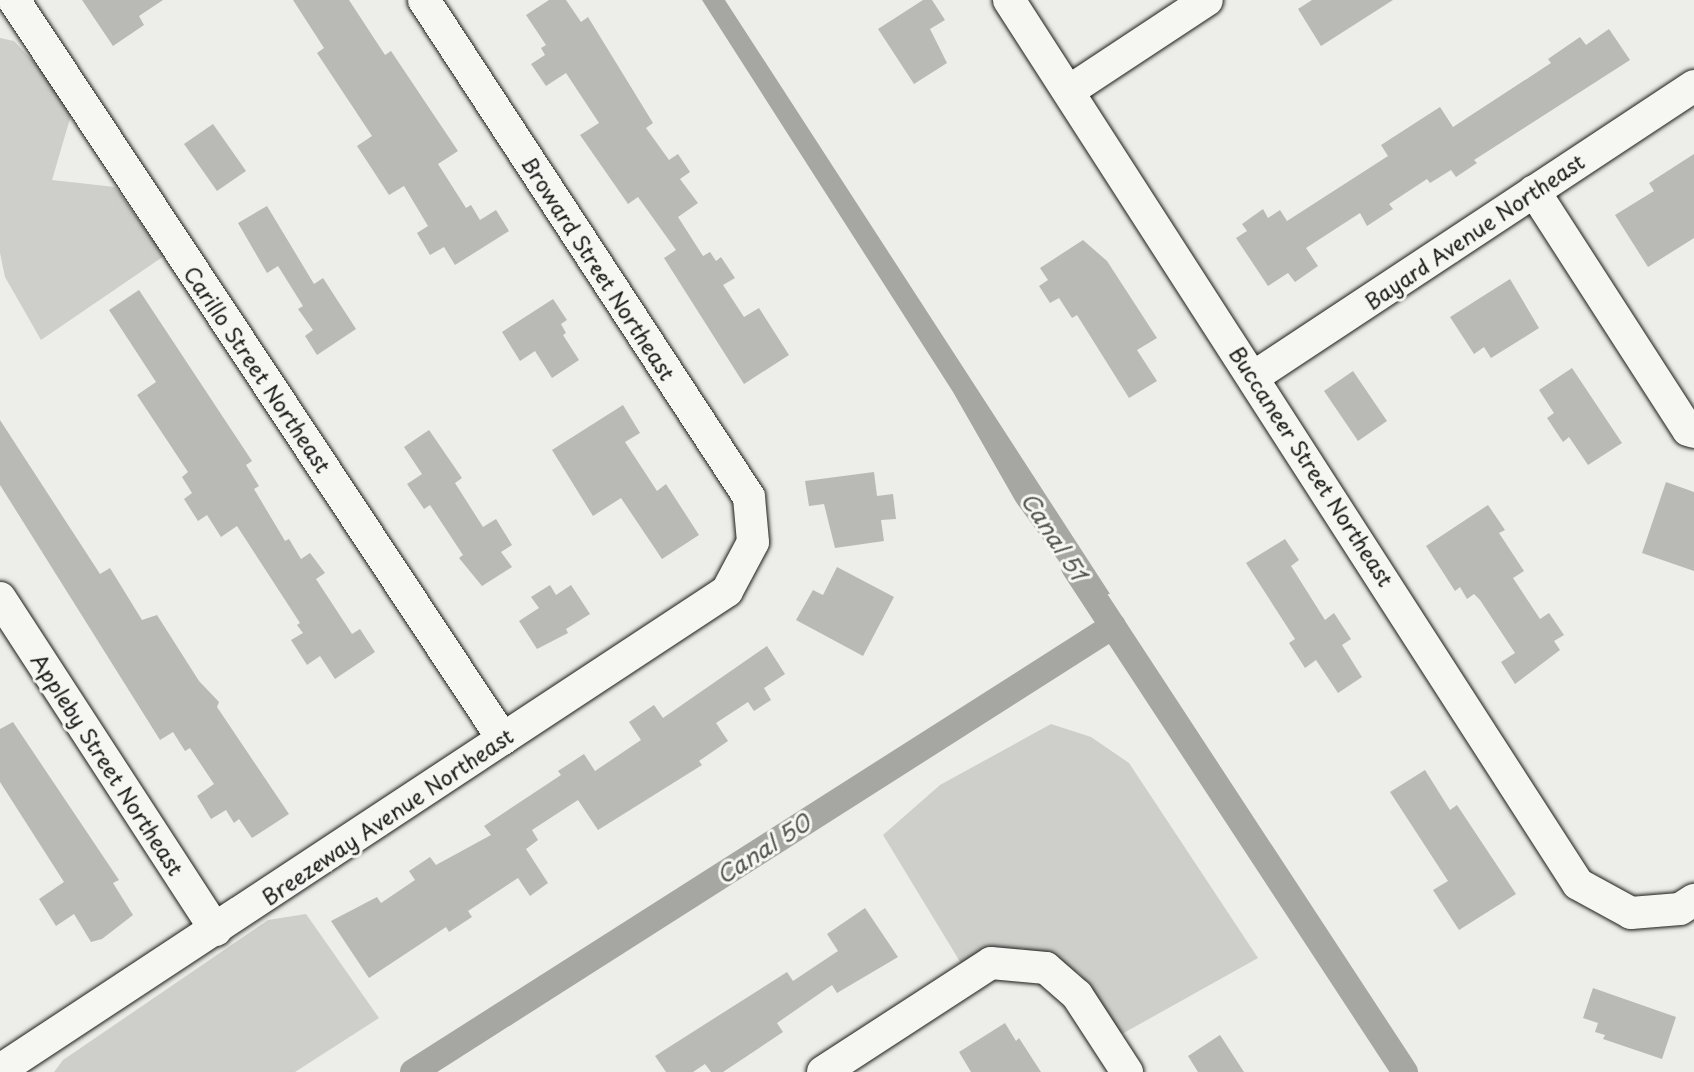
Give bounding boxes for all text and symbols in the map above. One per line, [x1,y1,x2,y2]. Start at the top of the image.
street label: Bayard Avenue Northeast [1359,148,1589,314]
street label: Broward Street Northeast [516,150,682,386]
street label: Carillo Street Northeast [179,261,337,477]
street label: Buccaneer Street Northeast [1224,340,1400,592]
water label: Canal 51 [1016,488,1092,584]
street label: Appleby Street Northeast [27,648,189,880]
street label: Breezeway Avenue Northeast [258,723,516,909]
water label: Canal 50 [712,809,814,889]

